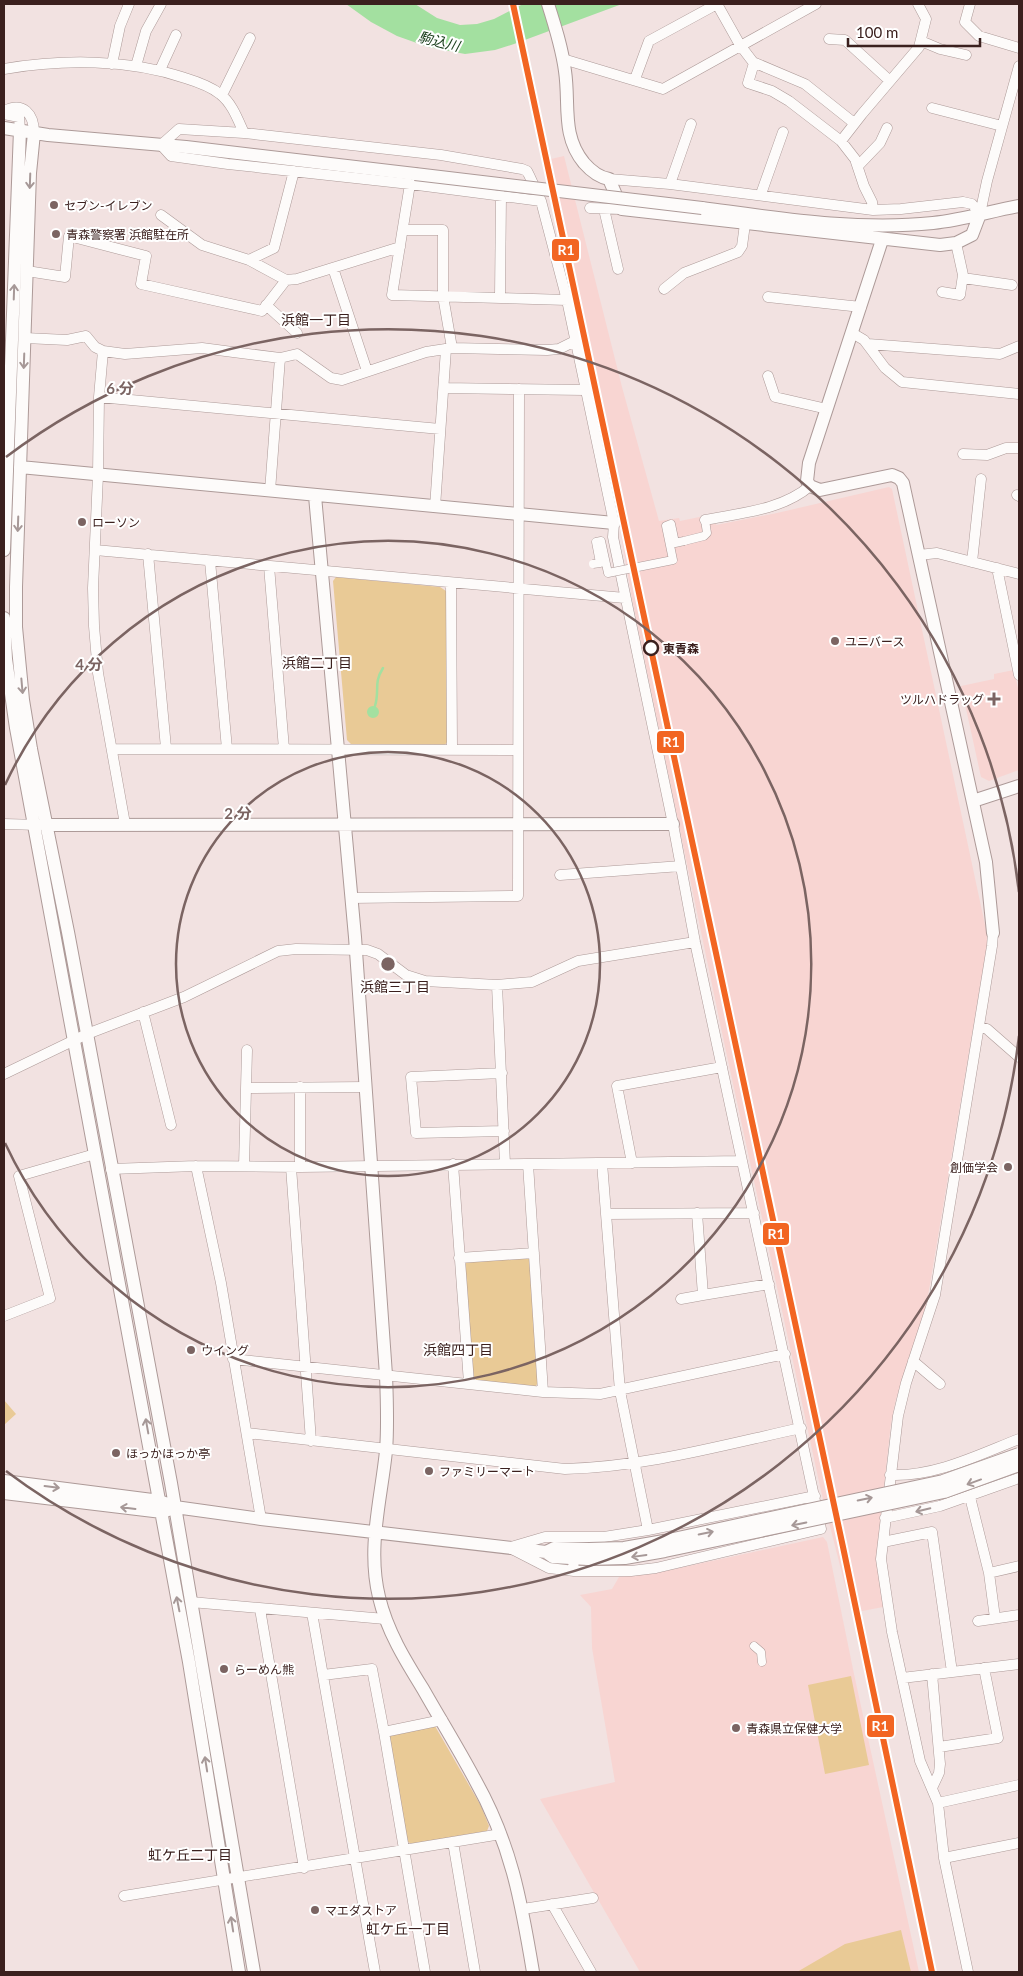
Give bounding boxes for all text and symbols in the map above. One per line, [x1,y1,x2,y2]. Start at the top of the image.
scale bar [848,15,980,47]
text: 100 m [856,23,898,41]
water label: 駒込川 [417,28,463,55]
one-way arrow [25,173,35,189]
place label: セブン-イレブン [64,198,152,213]
marker: セブン-イレブン [48,199,60,211]
place label: 青森警察署 浜館駐在所 [66,227,189,242]
marker: 青森警察署 浜館駐在所 [50,228,62,240]
line badge: R1 [551,238,580,262]
text: R1 [557,241,575,258]
one-way arrow [9,284,19,300]
district label: 浜館一丁目 [281,311,351,328]
one-way arrow [19,353,28,369]
text: 6 分 [106,379,134,397]
one-way arrow [13,515,23,531]
place label: ローソン [92,515,140,530]
marker: ローソン [76,516,88,528]
place label: ユニバース [845,634,904,649]
marker: ユニバース [829,635,841,647]
marker: 東青森 [643,640,659,656]
place label: 東青森 [663,641,699,656]
district label: 浜館二丁目 [282,654,352,671]
text: 4 分 [75,655,103,673]
one-way arrow [17,678,27,694]
place label: ツルハドラッグ [900,692,984,707]
marker: ツルハドラッグ [988,693,1000,705]
line badge: R1 [656,730,685,754]
text: R1 [662,733,680,750]
text: 2 分 [224,804,252,822]
centre of rings [379,955,397,973]
district label: 浜館三丁目 [360,978,430,995]
place label: 創価学会 [950,1160,998,1175]
marker: 創価学会 [1002,1161,1014,1173]
line badge: R1 [762,1222,790,1246]
text: R1 [767,1225,785,1242]
district label: 浜館四丁目 [423,1341,493,1358]
place label: ウイング [201,1343,249,1358]
marker: ウイング [185,1344,197,1356]
one-way arrow [141,1419,151,1435]
place label: ほっかほっか亭 [126,1446,210,1461]
marker: ほっかほっか亭 [110,1447,122,1459]
place label: ファミリーマート [439,1464,535,1479]
marker: ファミリーマート [423,1465,435,1477]
one-way arrow [966,1478,982,1487]
one-way arrow [44,1483,60,1493]
one-way arrow [857,1494,873,1503]
one-way arrow [120,1503,136,1513]
one-way arrow [916,1506,932,1515]
one-way arrow [791,1519,807,1529]
one-way arrow [698,1527,714,1537]
one-way arrow [632,1551,648,1561]
one-way arrow [172,1596,182,1612]
place label: らーめん熊 [234,1662,294,1677]
marker: らーめん熊 [218,1663,230,1675]
line badge: R1 [866,1714,895,1738]
text: R1 [871,1717,889,1734]
place label: 青森県立保健大学 [746,1721,842,1736]
marker: 青森県立保健大学 [730,1722,742,1734]
one-way arrow [200,1756,210,1772]
district label: 虹ケ丘二丁目 [148,1846,232,1863]
place label: マエダストア [325,1903,397,1918]
marker: マエダストア [309,1904,321,1916]
one-way arrow [226,1916,236,1932]
district label: 虹ケ丘一丁目 [366,1920,450,1937]

